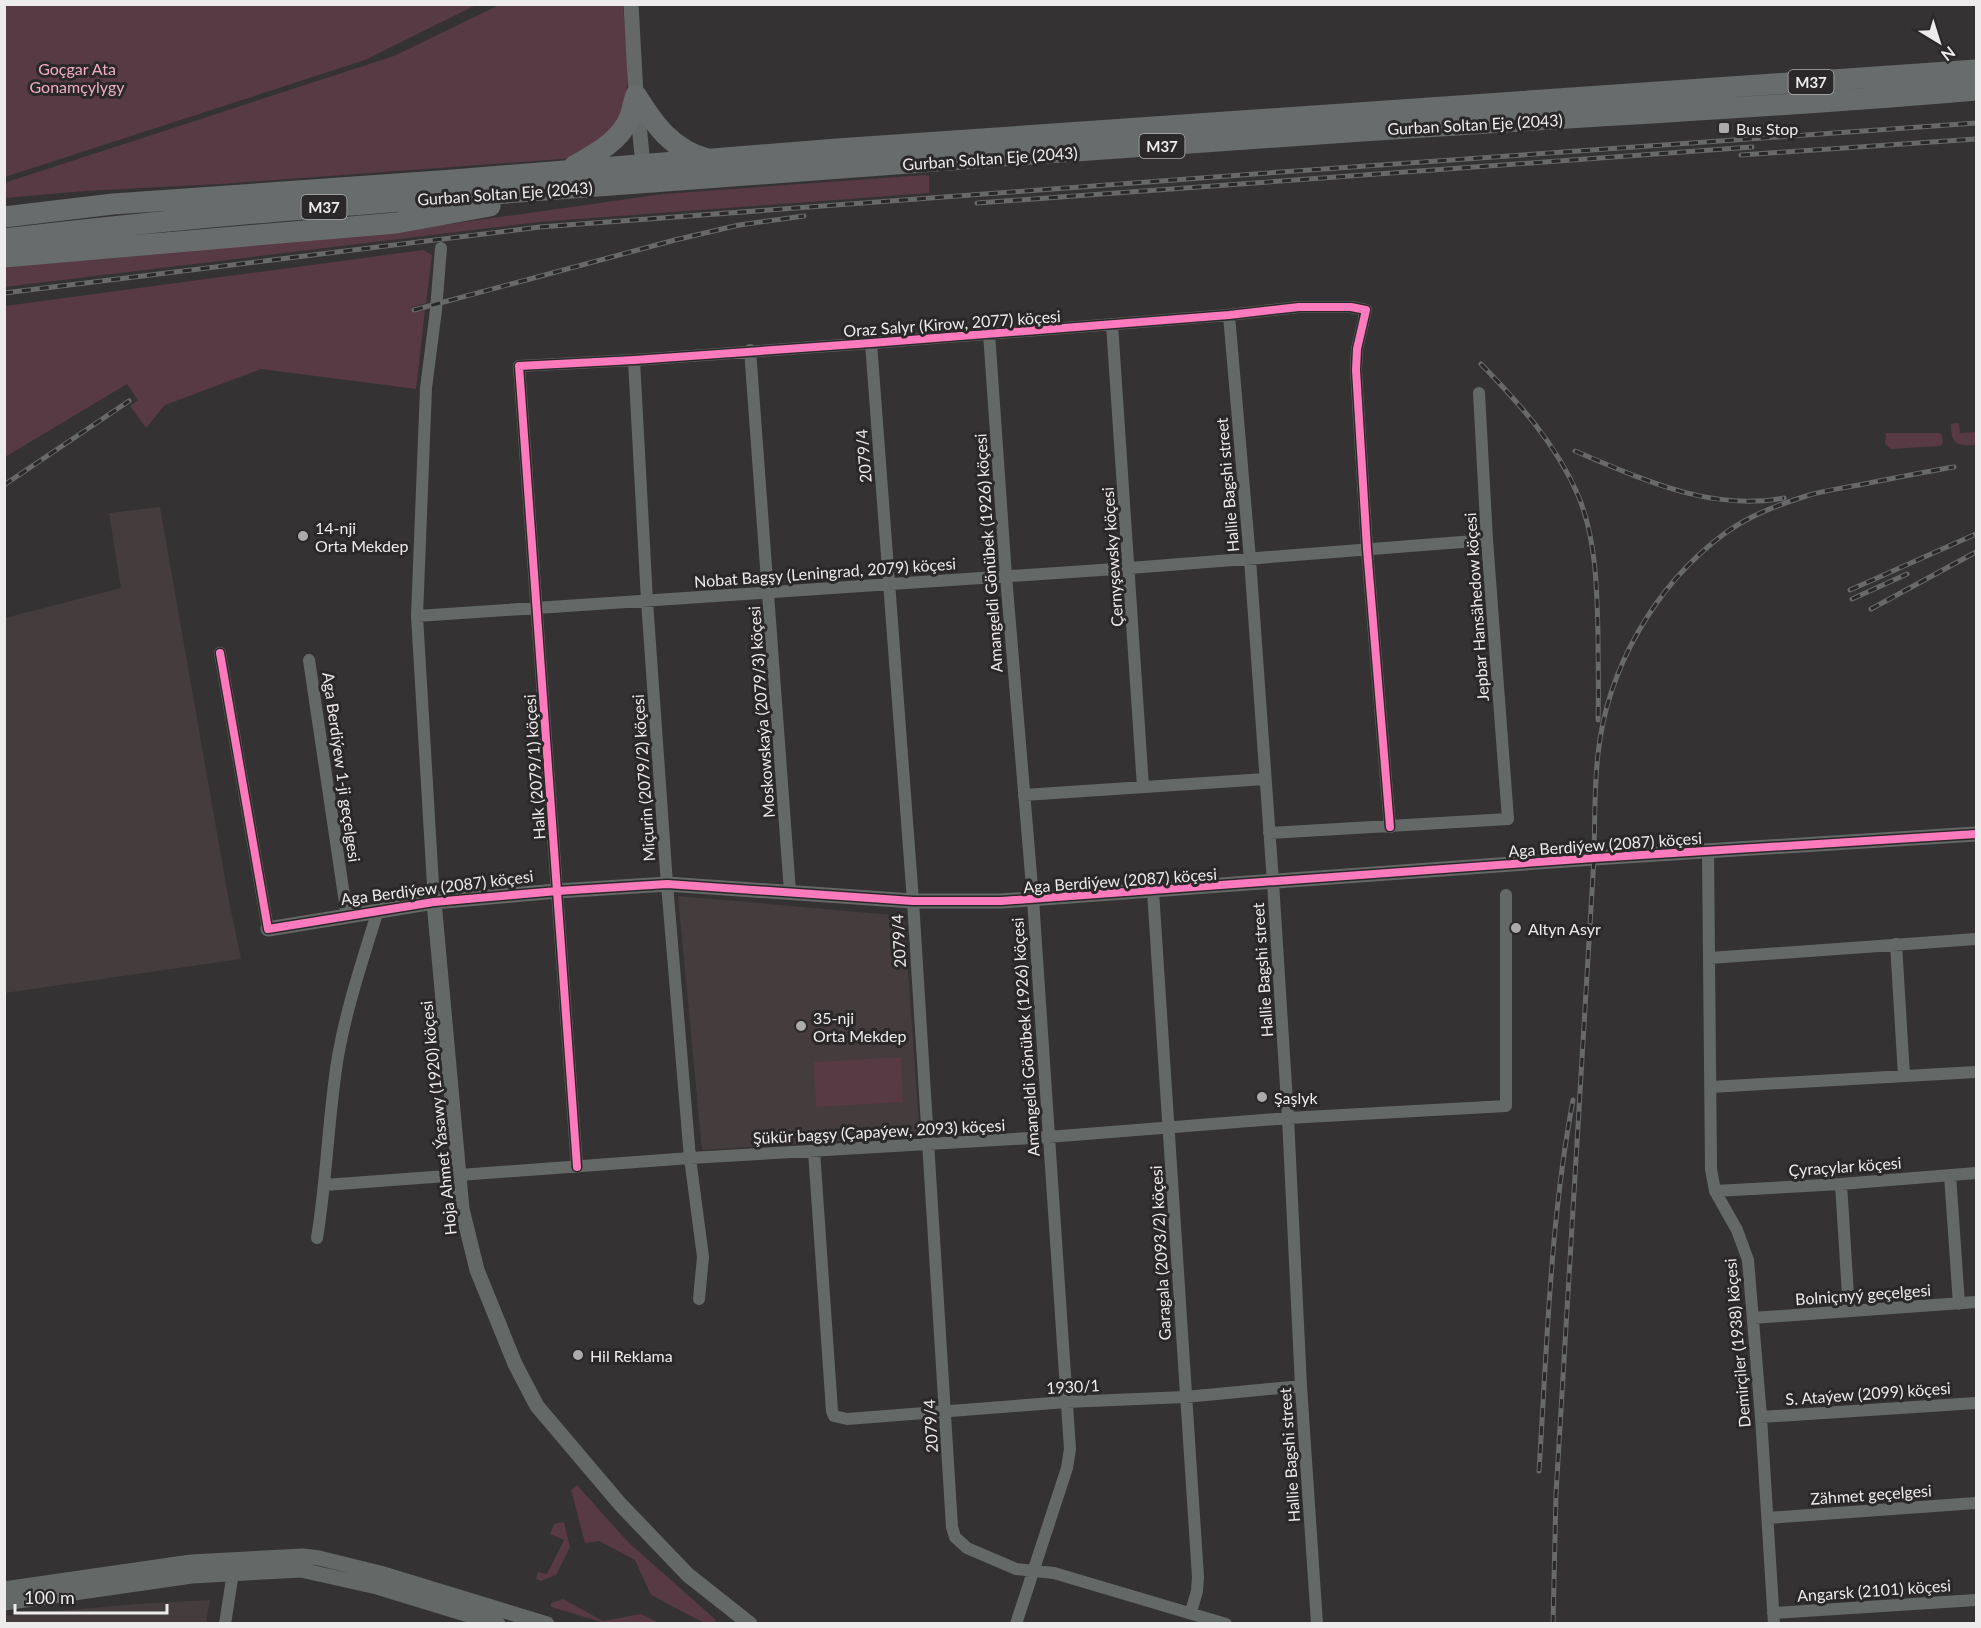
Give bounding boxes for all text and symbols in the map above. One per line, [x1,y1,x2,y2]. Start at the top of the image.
north arrow [1909,12,1969,72]
text: N [1938,43,1959,65]
park label: Goçgar Ata Gonamçylygy [29,59,125,96]
road number: M37 [1788,70,1834,94]
street label: Gurban Soltan Eje (2043) [1387,110,1563,138]
place label: Bus Stop [1736,119,1798,138]
marker: Bus Stop [1717,121,1731,135]
road number: M37 [1140,134,1184,158]
street label: Gurban Soltan Eje (2043) [902,142,1078,174]
street label: Gurban Soltan Eje (2043) [417,177,593,209]
road number: M37 [302,195,346,219]
street label: Oraz Salyr (Kirow, 2077) köçesi [843,306,1061,340]
street label: Hallie Bagshi street [1212,417,1242,553]
street label: 2079/4 [851,428,875,484]
street label: Amangeldi Gönübek (1926) köçesi [970,433,1006,673]
street label: Çernyşewsky köçesi [1098,487,1126,627]
street label: Jepbar Hansähedow köçesi [1460,512,1492,702]
place label: 14-nji Orta Mekdep [315,518,408,555]
marker: 14-nji Orta Mekdep [296,529,310,543]
street label: Nobat Bagşy (Leningrad, 2079) köçesi [693,553,957,591]
street label: Moskowskaýa (2079/3) köçesi [744,605,778,819]
street label: Aga Berdiýew 1-ji geçelgesi [319,671,365,863]
street label: Halk (2079/1) köçesi [519,694,549,840]
street label: Miçurin (2079/2) köçesi [628,694,658,862]
street label: Aga Berdiýew (2087) köçesi [1508,828,1702,860]
street label: Aga Berdiýew (2087) köçesi [1023,864,1217,896]
street label: Aga Berdiýew (2087) köçesi [339,866,535,908]
street label: Hallie Bagshi street [1248,902,1276,1038]
street label: 2079/4 [887,914,909,968]
street label: Amangeldi Gönübek (1926) köçesi [1007,917,1043,1157]
place label: Altyn Asyr [1528,919,1601,938]
marker: Altyn Asyr [1509,921,1523,935]
street label: Hoja Ahmet Ýasawy (1920) köçesi [416,1000,460,1236]
place label: 35-nji Orta Mekdep [813,1008,906,1045]
marker: 35-nji Orta Mekdep [794,1019,808,1033]
place label: Şaşlyk [1274,1088,1318,1107]
marker: Şaşlyk [1255,1090,1269,1104]
street label: Şükür bagşy (Çapaýew, 2093) köçesi [752,1115,1006,1147]
street label: Çyraçylar köçesi [1788,1153,1902,1179]
street label: Garagala (2093/2) köçesi [1146,1165,1174,1341]
street label: Demirçiler (1938) köçesi [1720,1258,1754,1428]
street label: Bolniçnyý geçelgesi [1794,1280,1932,1308]
place label: Hil Reklama [590,1346,673,1365]
marker: Hil Reklama [571,1348,585,1362]
street label: 1930/1 [1046,1375,1100,1397]
street label: S. Ataýew (2099) köçesi [1785,1378,1951,1408]
street label: Hallie Bagshi street [1275,1387,1303,1523]
street label: 2079/4 [919,1399,941,1453]
street label: Zähmet geçelgesi [1810,1480,1932,1508]
street label: Angarsk (2101) köçesi [1796,1575,1952,1605]
scale bar [15,1577,166,1615]
text: 100 m [24,1586,75,1608]

